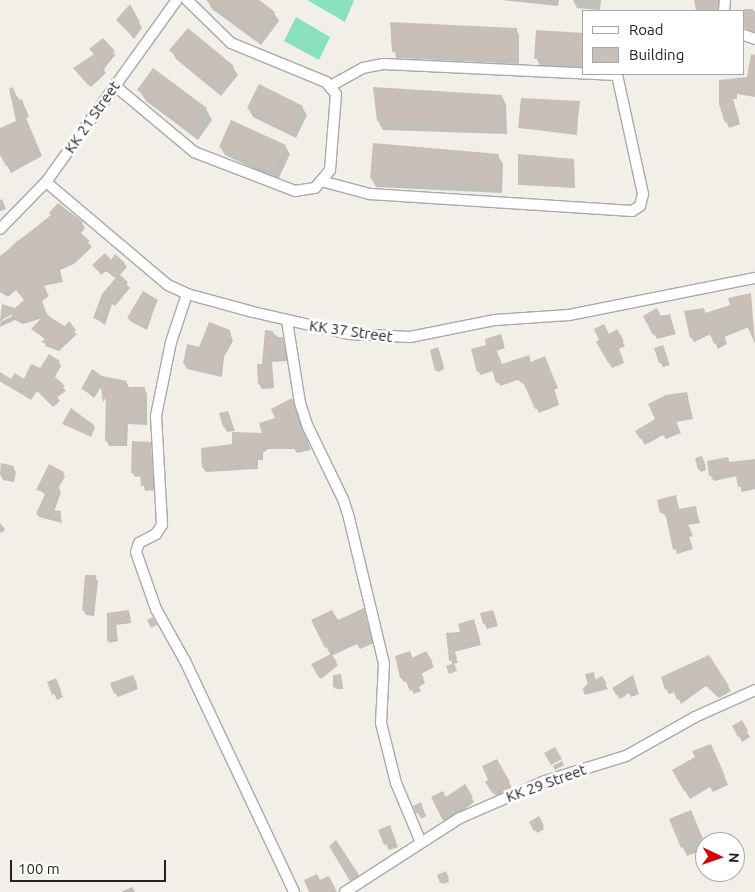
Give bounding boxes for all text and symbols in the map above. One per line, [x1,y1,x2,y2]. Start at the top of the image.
legend [582,10,745,75]
text: Road [629,21,664,38]
text: Building [629,46,684,63]
street label: KK 21 Street [61,77,123,157]
street label: KK 37 Street [308,316,394,346]
street label: KK 29 Street [503,760,589,806]
north arrow [695,832,745,882]
scale bar [12,850,169,882]
text: N [726,852,742,863]
text: 100 m [18,860,60,877]

